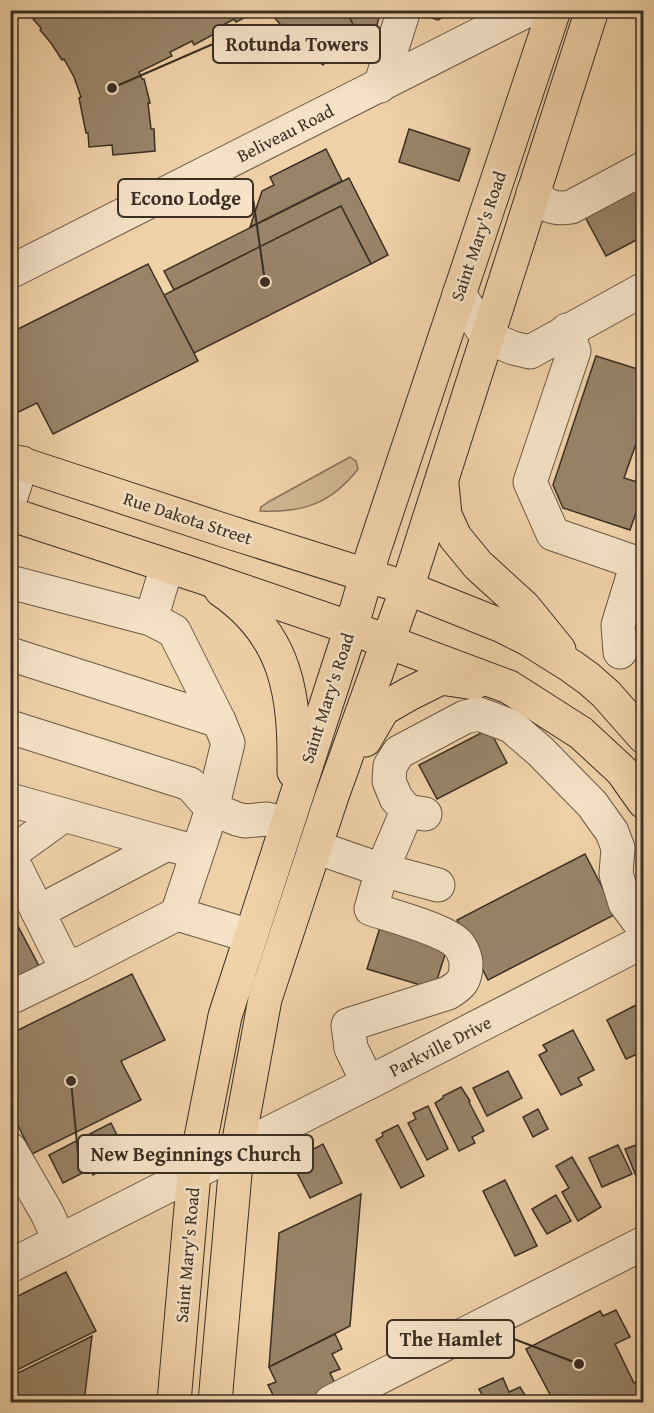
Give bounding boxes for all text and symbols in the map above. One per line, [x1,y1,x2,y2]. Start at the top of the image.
callout: Rotunda Towers [213,25,380,63]
text: Rotunda Towers [225,29,369,58]
street label: Beliveau Road [232,97,339,169]
street label: Saint Mary's Road [443,167,513,305]
callout: Econo Lodge [118,179,253,217]
text: Econo Lodge [131,183,241,212]
street label: Rue Dakota Street [120,484,257,552]
street label: Saint Mary's Road [293,629,361,767]
street label: Parkville Drive [384,1009,496,1083]
callout: New Beginnings Church [78,1135,313,1173]
text: New Beginnings Church [91,1139,301,1168]
street label: Saint Mary's Road [168,1186,206,1324]
callout: The Hamlet [387,1320,514,1358]
text: The Hamlet [400,1324,503,1353]

